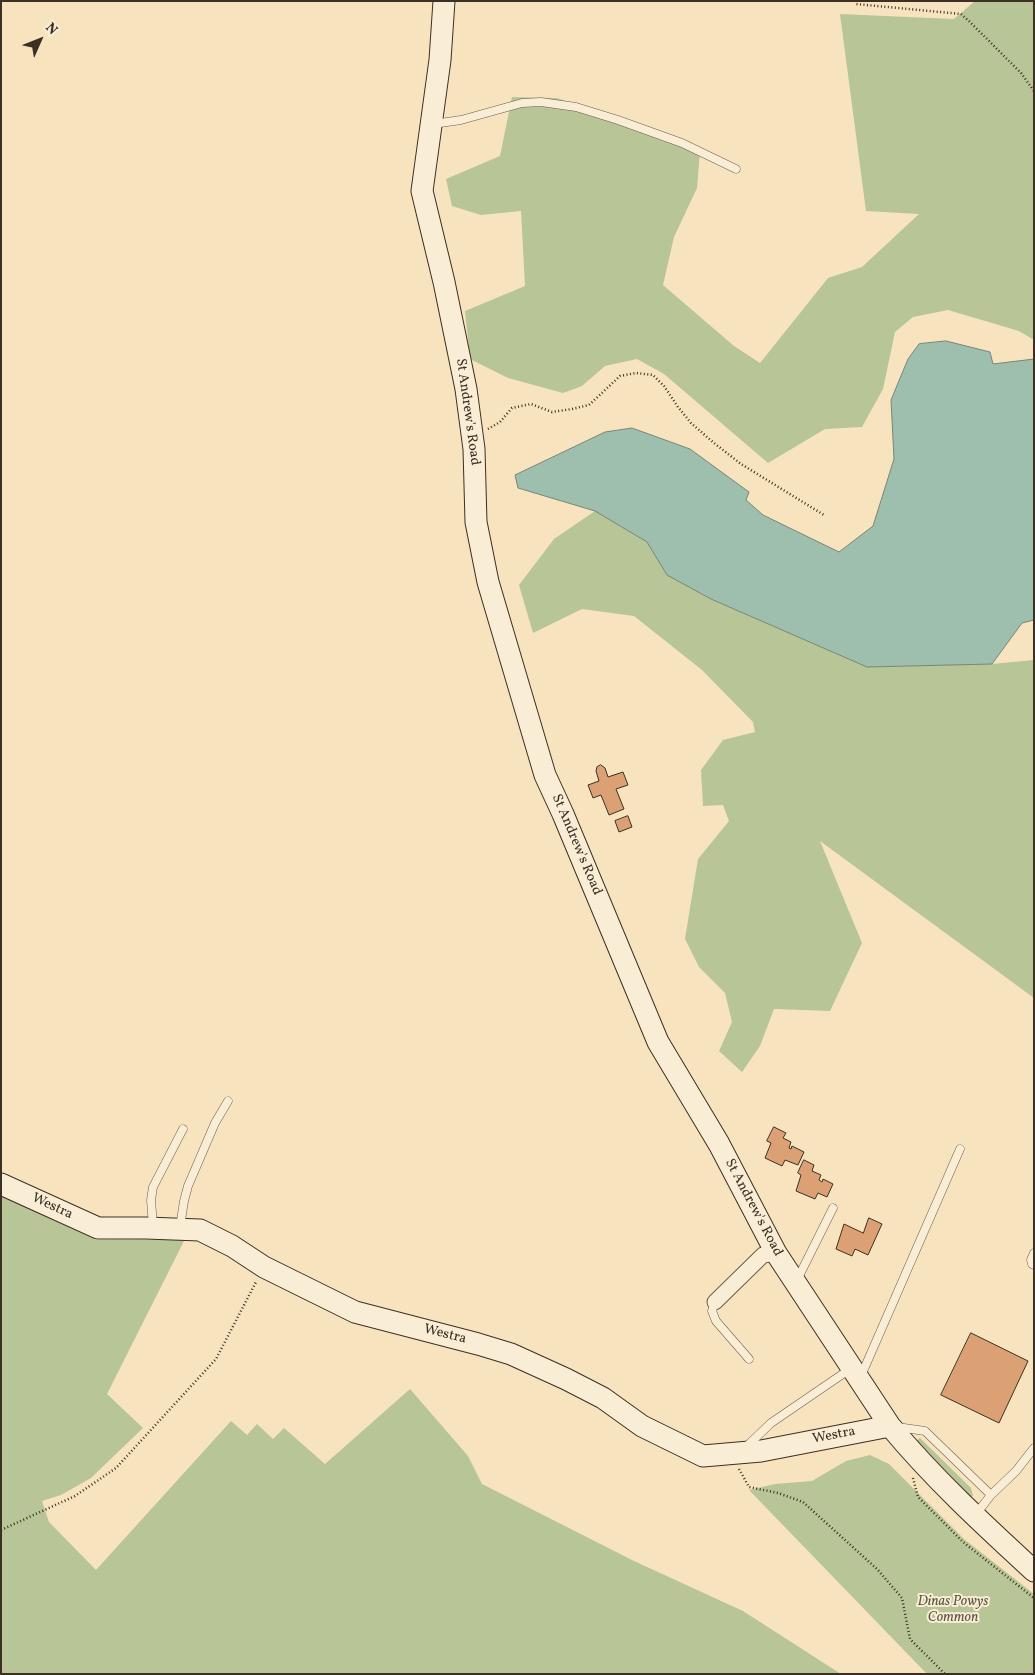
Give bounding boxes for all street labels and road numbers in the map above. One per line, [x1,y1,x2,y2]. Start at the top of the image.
street label: St Andrew's Road [451,357,483,467]
street label: St Andrew's Road [547,792,605,898]
street label: St Andrew's Road [720,1156,786,1260]
street label: Westra [29,1190,75,1224]
street label: Westra [422,1322,468,1348]
street label: Westra [811,1424,857,1448]

